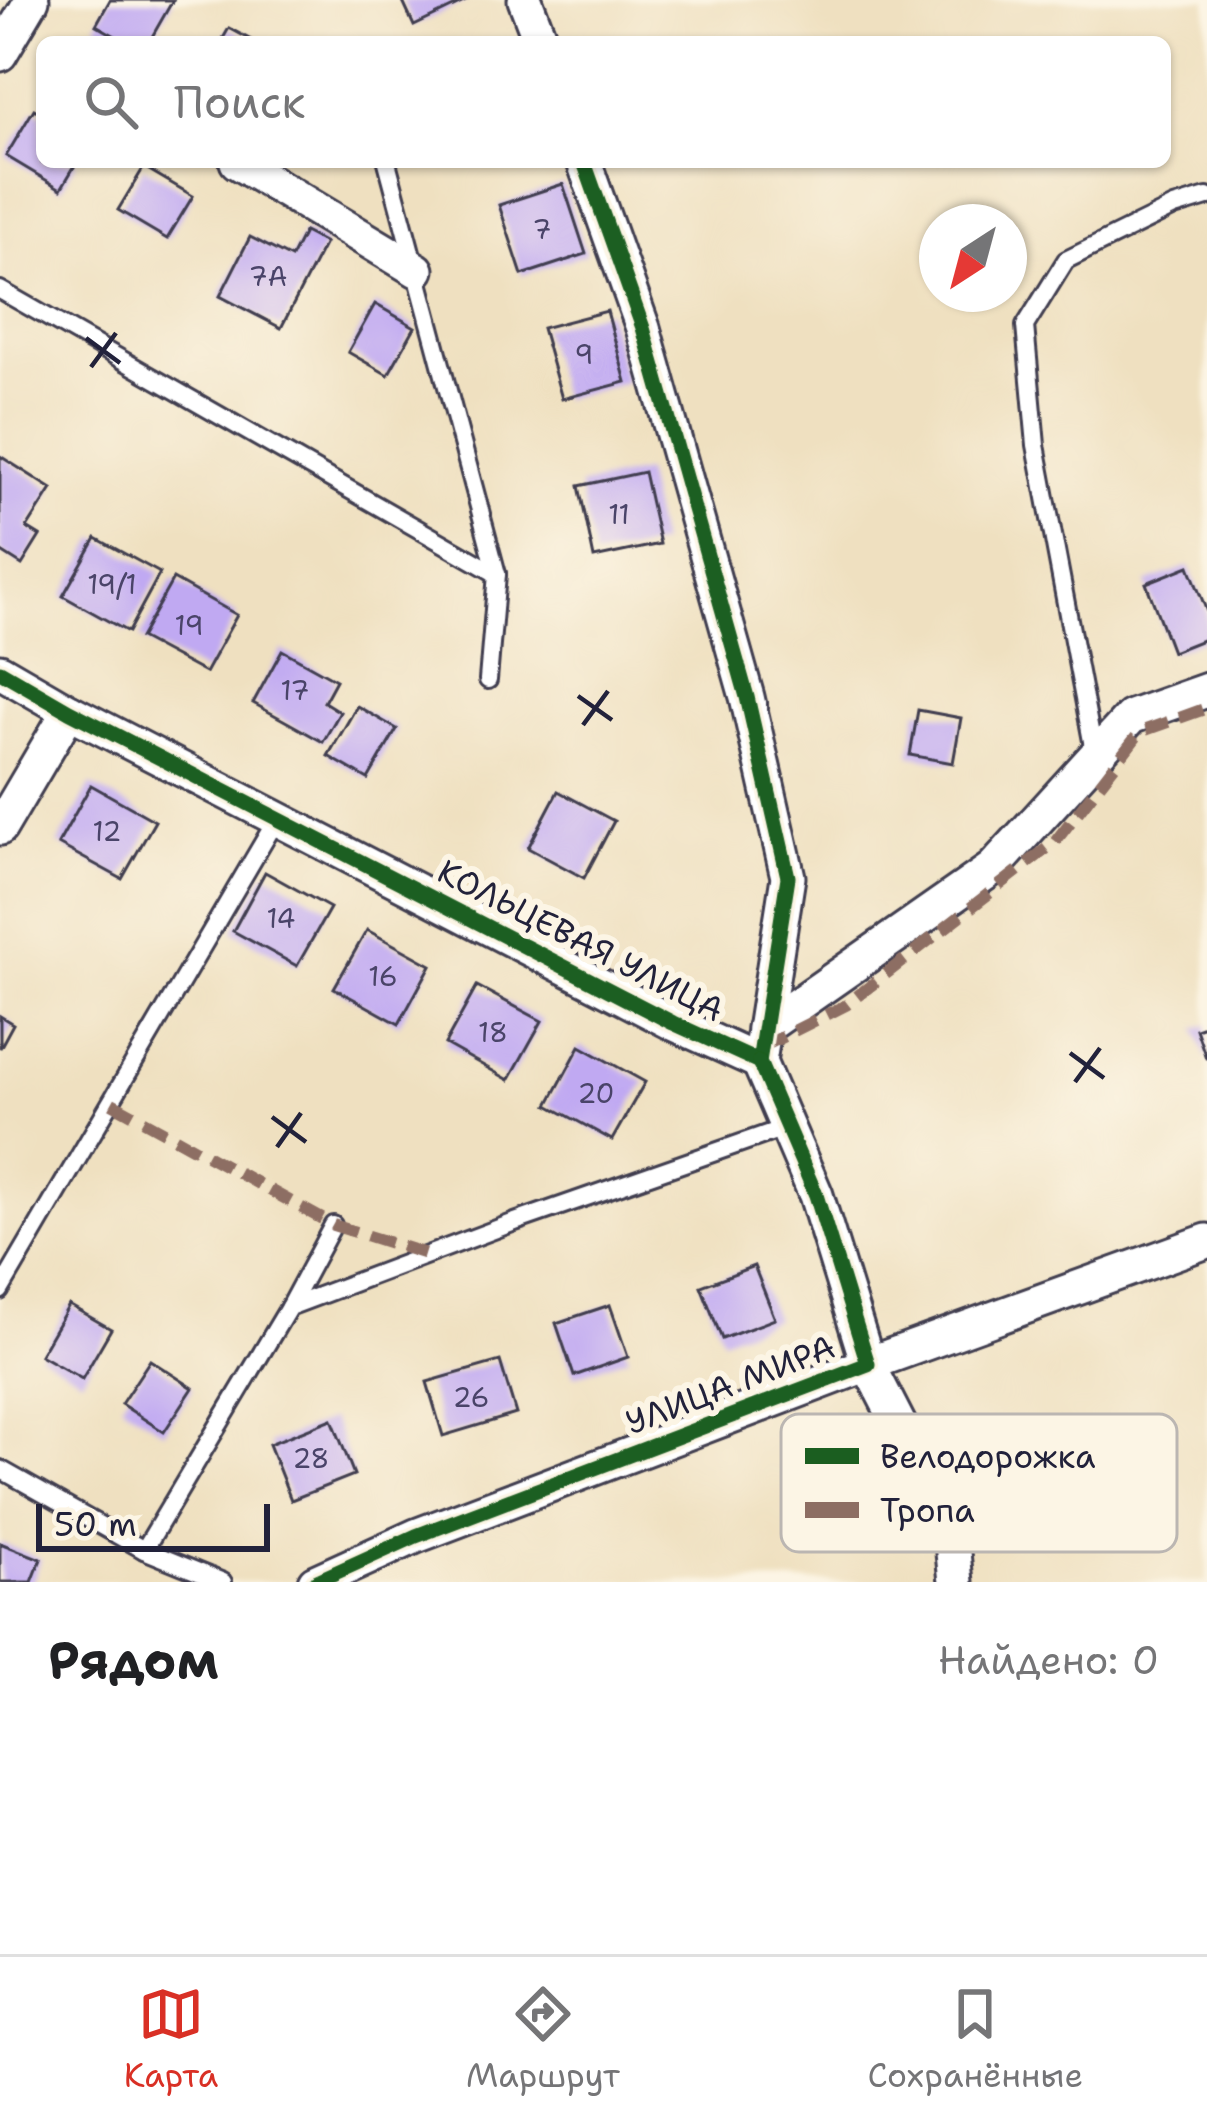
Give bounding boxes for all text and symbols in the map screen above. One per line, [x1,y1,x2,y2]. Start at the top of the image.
search box [36,36,1171,168]
icon: search [78,69,144,135]
text: Поиск [174,72,305,132]
north arrow [919,204,1027,312]
house number: 7 [533,211,551,248]
house number: 7А [249,258,287,295]
house number: 9 [575,336,593,373]
house number: 11 [608,496,630,533]
house number: 19/1 [87,566,137,603]
house number: 19 [174,607,204,644]
house number: 17 [281,672,309,709]
house number: 12 [93,813,121,850]
street label: КОЛЬЦЕВАЯ УЛИЦА [430,849,732,1032]
house number: 14 [267,900,295,937]
house number: 16 [368,958,398,995]
house number: 18 [478,1014,508,1051]
house number: 20 [578,1075,614,1112]
street label: УЛИЦА МИРА [619,1324,841,1445]
house number: 26 [453,1379,489,1416]
legend [781,1414,1177,1552]
text: Велодорожка [880,1434,1095,1479]
house number: 28 [293,1440,329,1477]
text: Тропа [880,1488,975,1533]
scale bar [36,1498,270,1551]
text: 50 m [54,1502,137,1547]
text: Рядом [48,1626,219,1694]
text: Найдено: 0 [938,1634,1159,1686]
tab: Карта [124,1981,218,2098]
tab: Маршрут [466,1981,620,2098]
tab: Сохранённые [868,1981,1083,2098]

